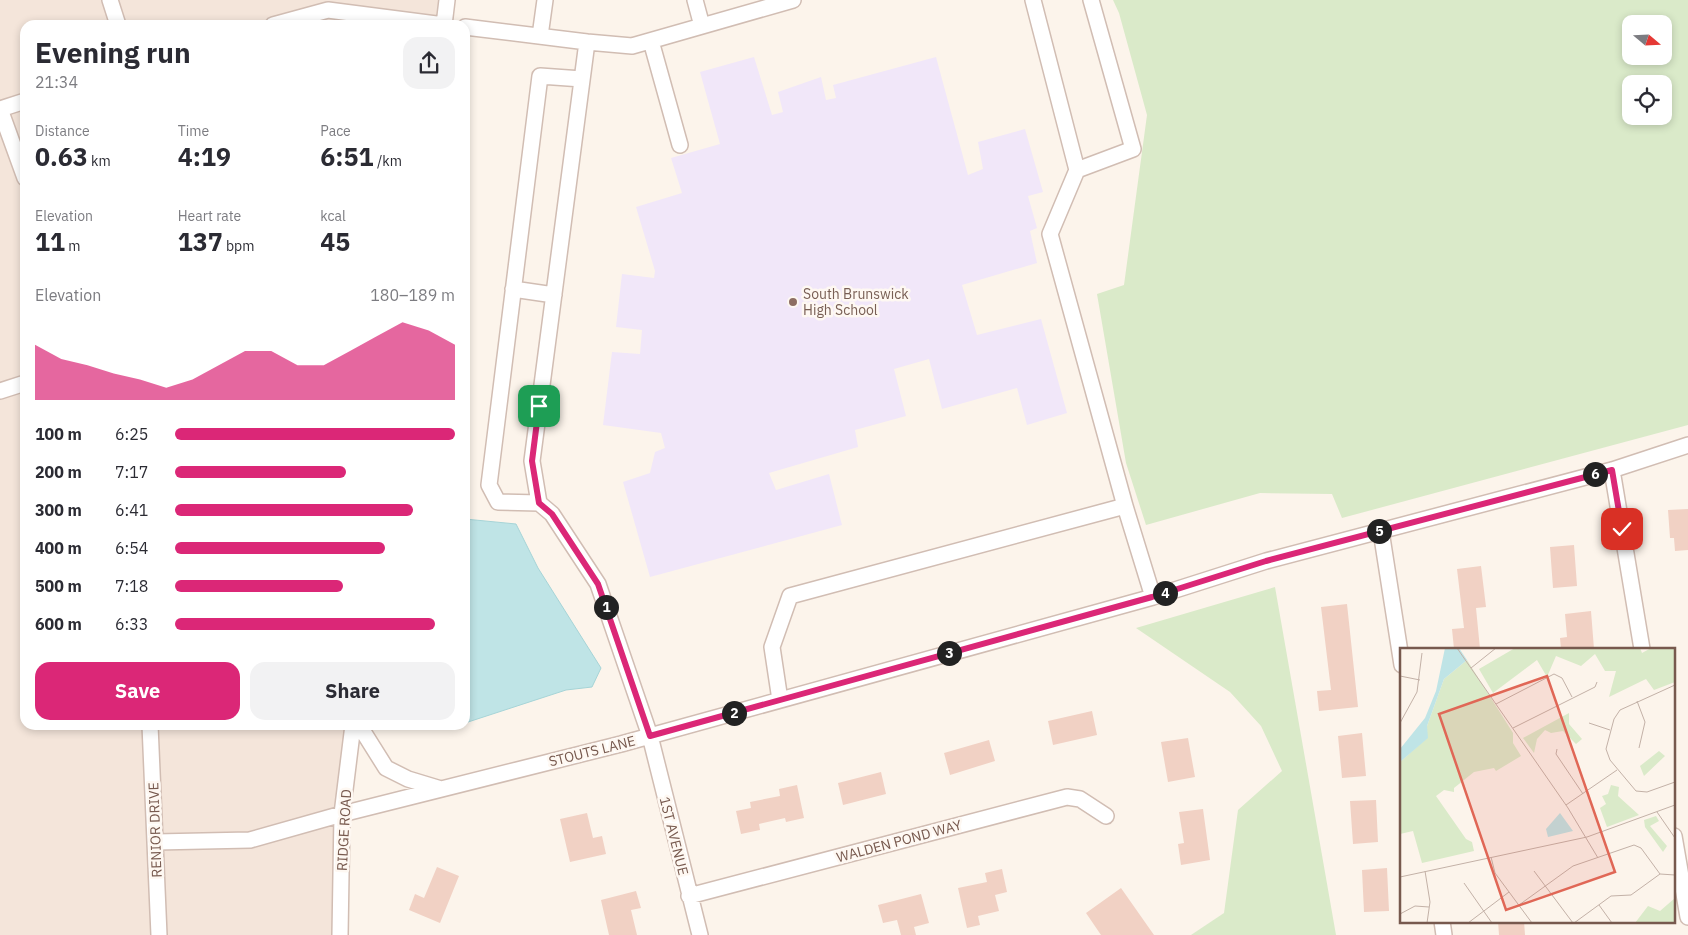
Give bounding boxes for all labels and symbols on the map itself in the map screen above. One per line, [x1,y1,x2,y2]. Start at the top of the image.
north arrow [1622,15,1672,65]
place label: South Brunswick High School [803,285,909,319]
marker: South Brunswick High School [787,296,799,308]
pin [518,385,560,427]
pin: 6 [1582,462,1608,486]
pin [1601,508,1643,550]
pin: 5 [1366,518,1392,544]
pin: 4 [1152,580,1178,606]
pin: 1 [594,594,618,620]
pin: 3 [936,640,962,666]
inset map [1400,648,1676,922]
pin: 2 [722,700,746,726]
street label: STOUTS LANE [547,732,637,770]
street label: RENIOR DRIVE [144,782,166,878]
street label: RIDGE ROAD [333,789,355,871]
street label: 1ST AVENUE [656,795,692,877]
street label: WALDEN POND WAY [834,815,964,866]

